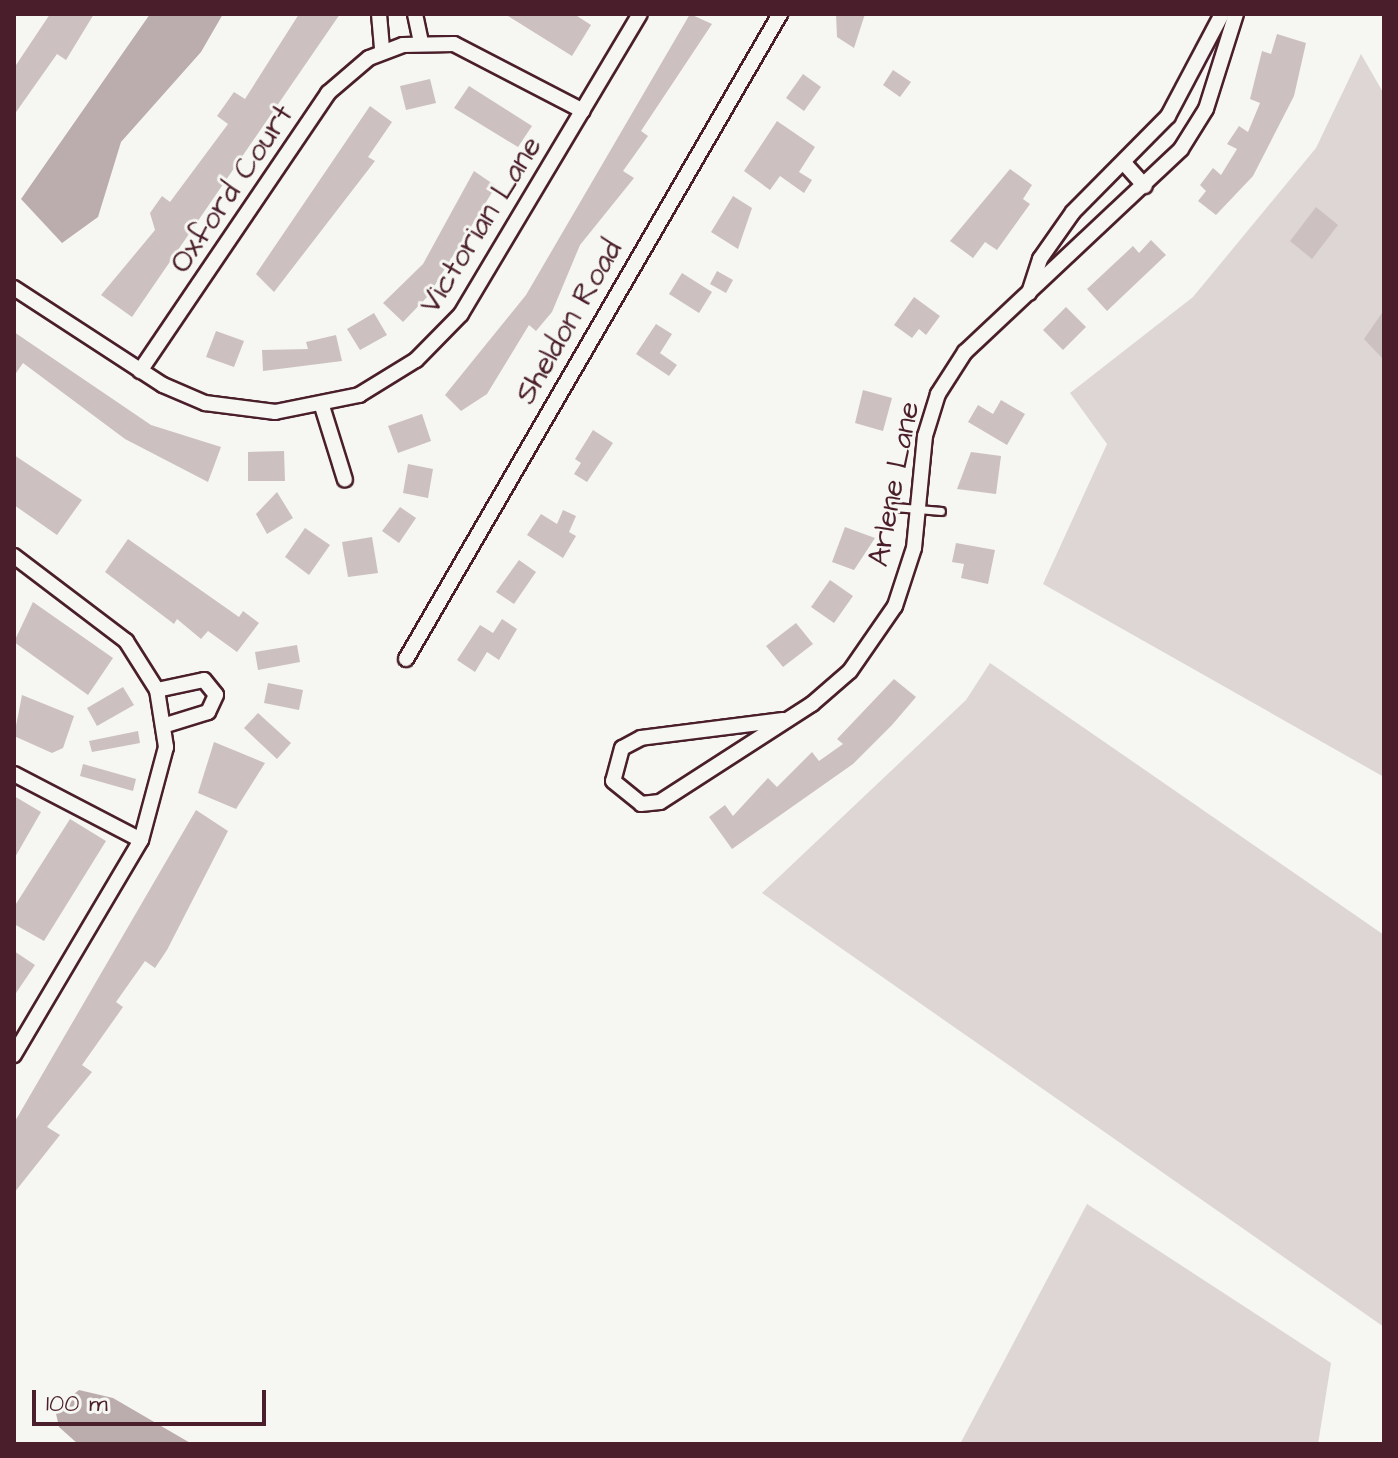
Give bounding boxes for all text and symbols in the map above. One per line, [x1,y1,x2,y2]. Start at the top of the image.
street label: Oxford Court [163,98,301,280]
street label: Victorian Lane [412,130,550,320]
street label: Sheldon Road [508,234,630,410]
street label: Arlene Lane [860,398,928,570]
scale bar [36,1374,270,1424]
text: 100 m [46,1387,108,1421]

